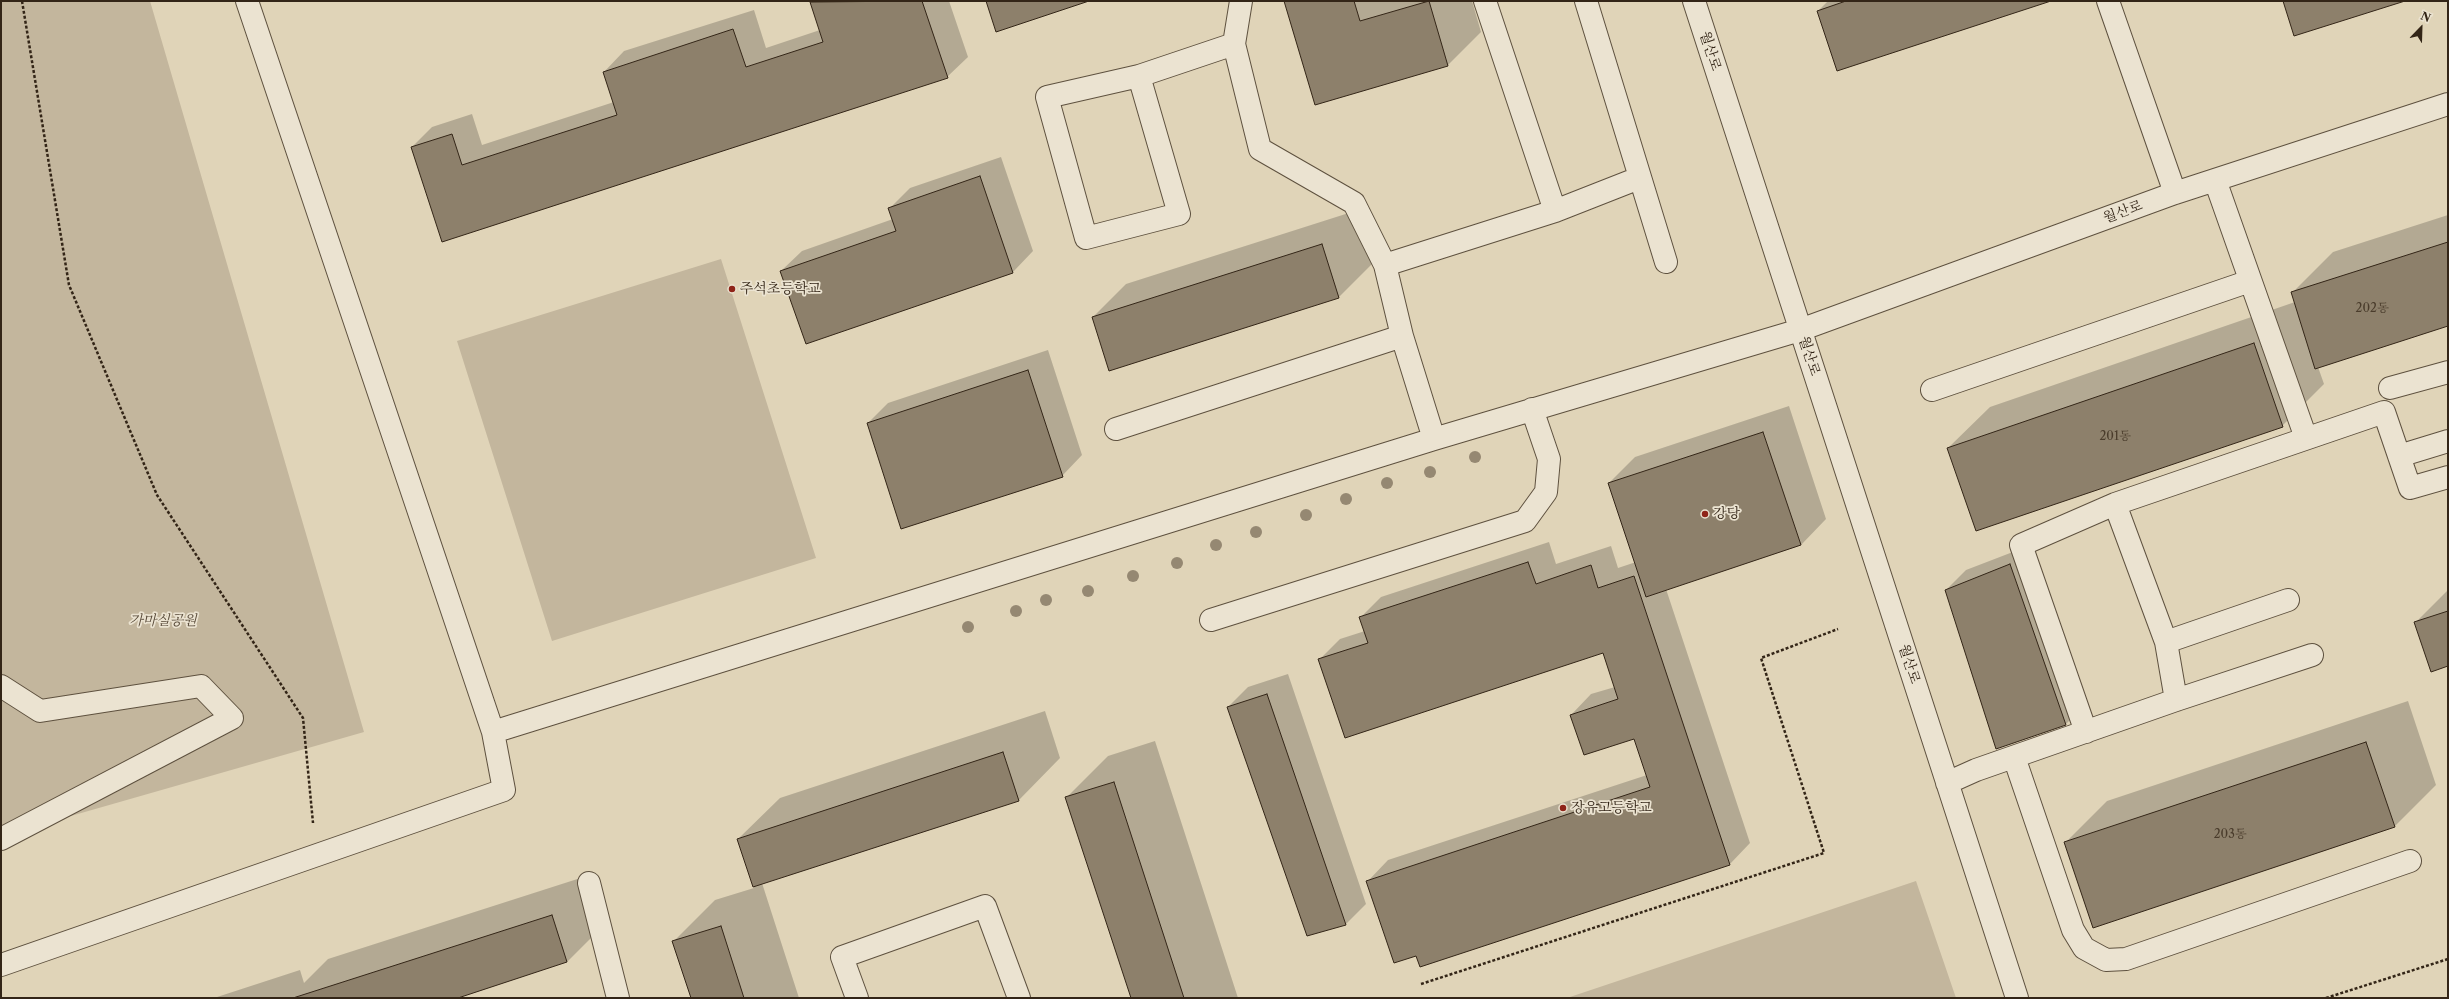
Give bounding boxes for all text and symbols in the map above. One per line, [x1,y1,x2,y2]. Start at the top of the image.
north arrow [2401,8,2441,48]
text: N [2419,9,2433,25]
street label: 월산로 [1696,29,1724,73]
street label: 월산로 [2101,197,2145,227]
place label: 주석초등학교 [740,281,821,297]
marker: 주석초등학교 [727,284,737,294]
house number: 202동 [2356,302,2388,316]
street label: 월산로 [1795,334,1823,378]
house number: 201동 [2099,430,2131,444]
place label: 강당 [1713,506,1740,522]
marker: 강당 [1700,509,1710,519]
park label: 가마실공원 [129,613,197,629]
street label: 월산로 [1895,642,1923,686]
place label: 장유고등학교 [1571,800,1652,816]
marker: 장유고등학교 [1558,803,1568,813]
house number: 203동 [2214,828,2246,842]

